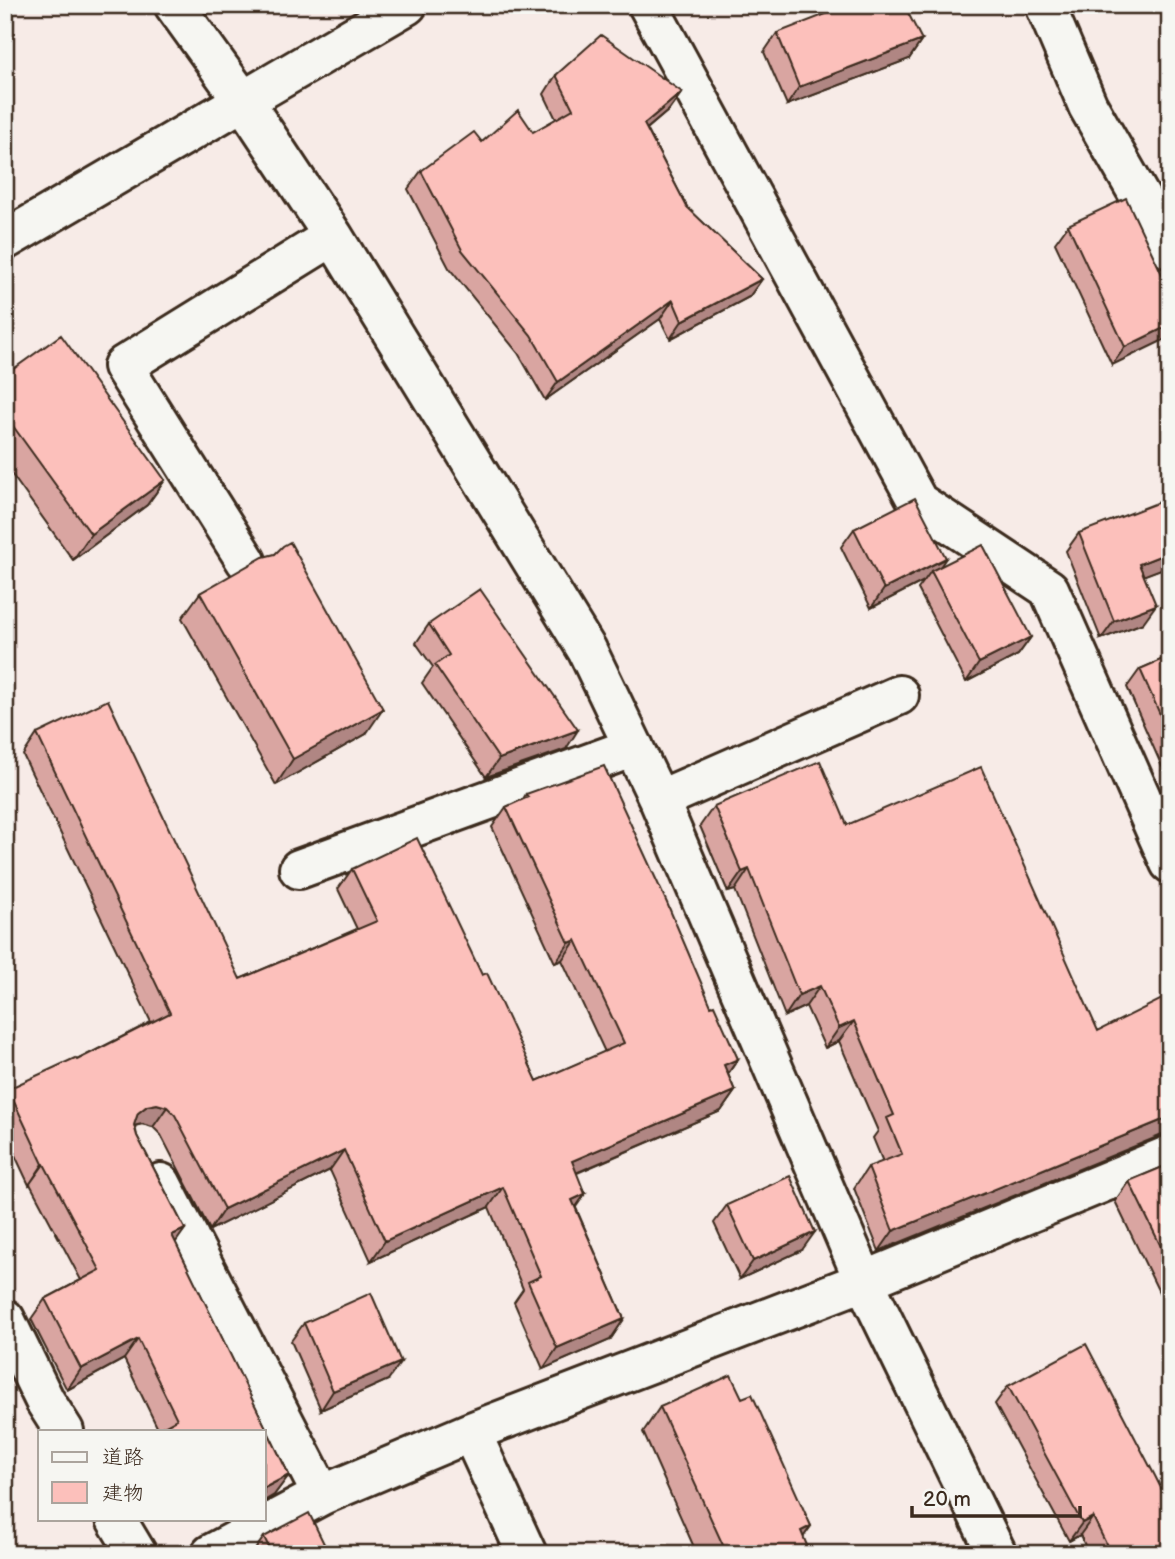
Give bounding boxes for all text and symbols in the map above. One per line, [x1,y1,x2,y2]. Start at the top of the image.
legend [38,1430,266,1520]
text: 道路 [102,1445,144,1470]
scale bar [912,1475,1080,1519]
text: 建物 [102,1481,144,1506]
text: 20 m [923,1487,971,1512]

